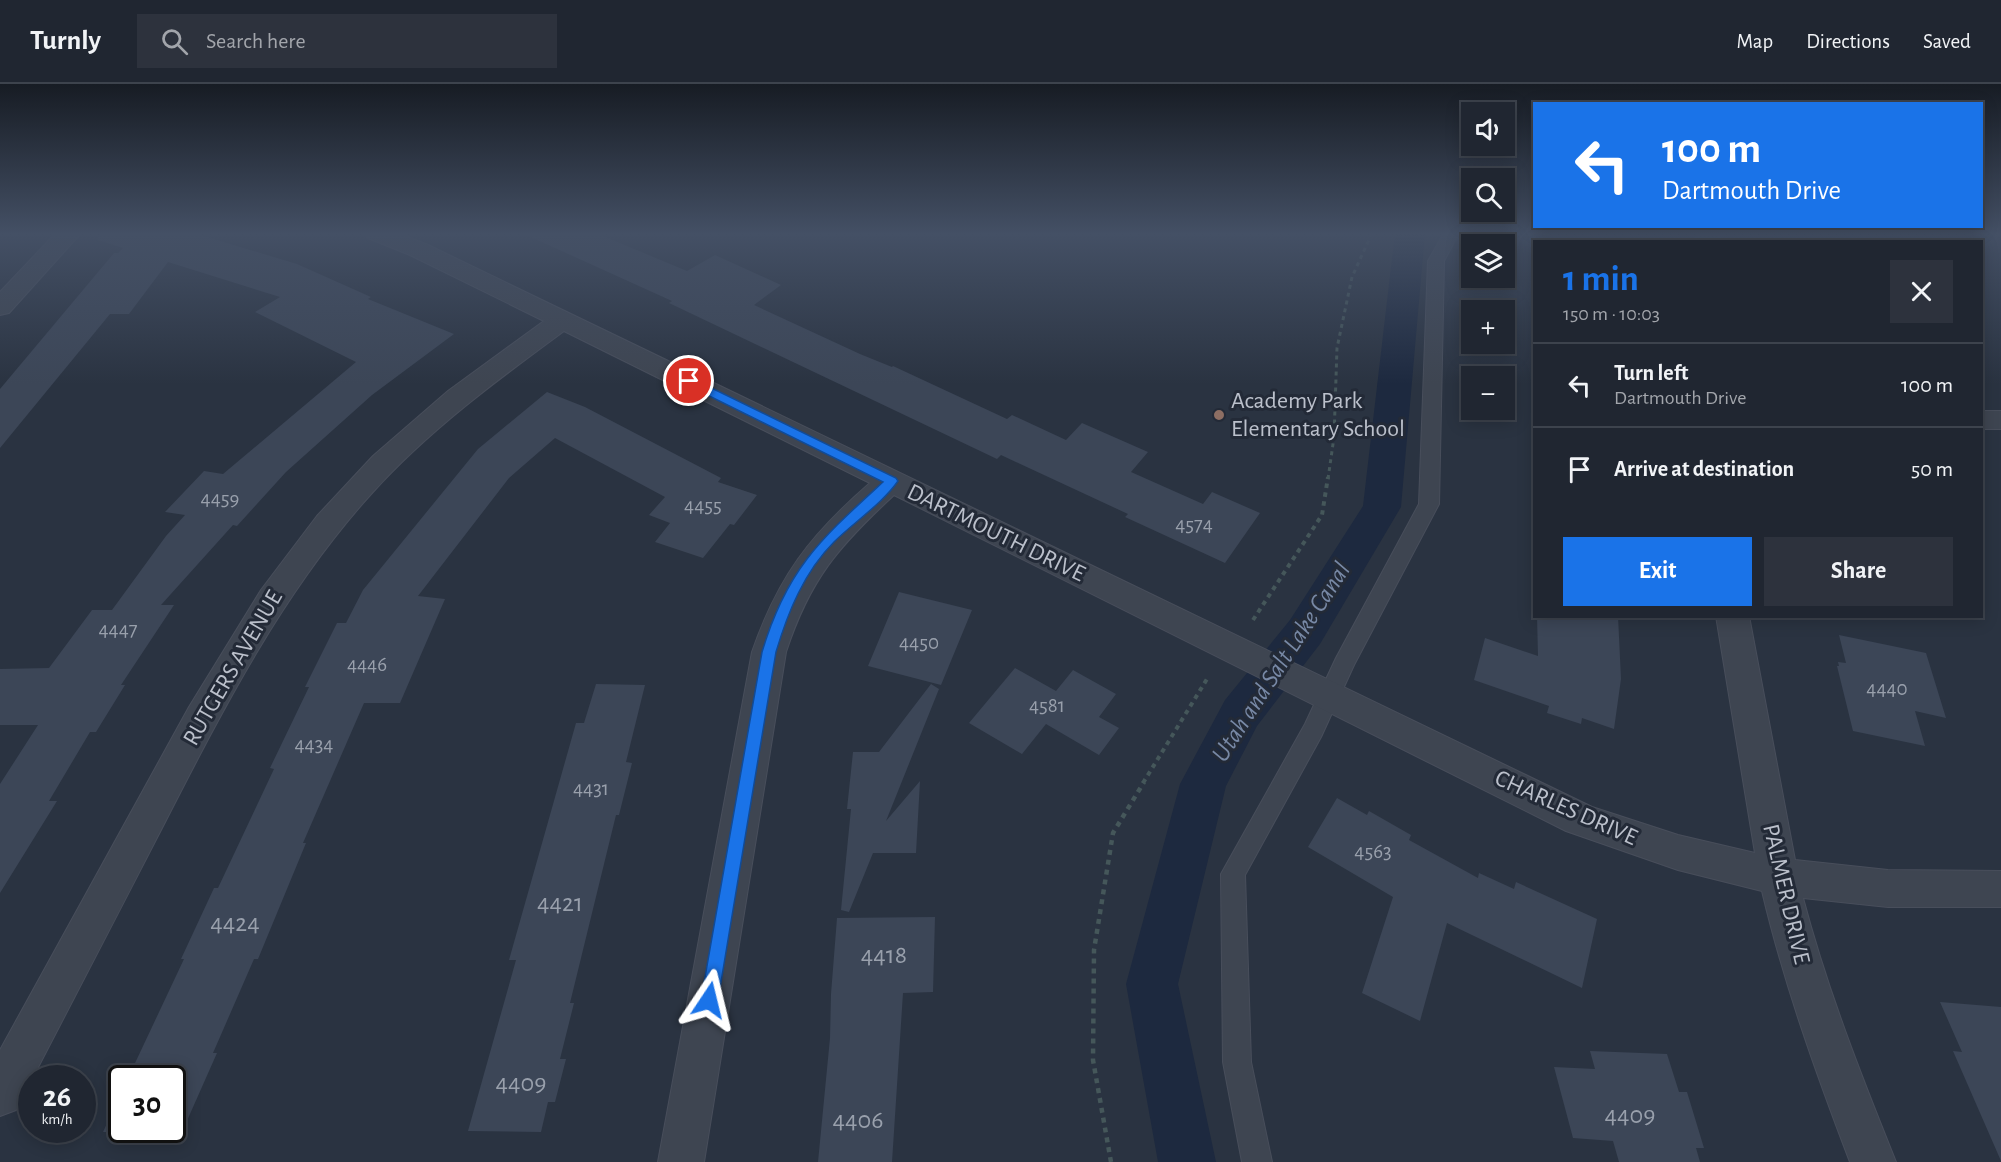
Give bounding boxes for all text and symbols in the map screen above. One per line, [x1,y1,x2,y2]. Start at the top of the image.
search box [137,14,557,68]
icon: search [158,25,191,58]
text: Turnly [30,27,101,55]
text: Search here [206,30,306,52]
text: Map [1737,31,1773,52]
text: Directions [1806,31,1890,52]
text: Saved [1923,31,1971,52]
map controls [1461,102,1515,420]
button: sound [1461,102,1515,156]
icon: left [1563,126,1641,204]
text: 100 m [1662,128,1761,170]
button: search [1461,168,1515,222]
text: Dartmouth Drive [1662,177,1841,204]
button: layers [1461,234,1515,288]
button: close [1890,260,1953,323]
text: 1 min [1563,261,1639,297]
button: + [1461,300,1515,354]
text: 150 m · 10:03 [1563,304,1660,324]
pin [663,355,714,406]
text: Turn left [1614,362,1688,384]
icon: arrive [672,364,705,397]
button: − [1461,366,1515,420]
icon: left [1563,369,1596,402]
text: 100 m [1901,374,1953,396]
text: Dartmouth Drive [1614,388,1747,408]
place label: Academy Park Elementary School [1231,389,1405,441]
marker: Academy Park Elementary School [1212,408,1226,422]
icon: arrive [1563,453,1596,486]
text: Arrive at destination [1614,458,1794,480]
text: 50 m [1911,458,1953,480]
street label: DARTMOUTH DRIVE [903,480,1089,587]
house number: 4459 [201,488,239,509]
house number: 4455 [684,495,722,516]
house number: 4574 [1175,514,1213,535]
button: Exit [1563,537,1752,606]
button: Share [1764,537,1953,606]
water label: Utah and Salt Lake Canal [1207,557,1355,767]
street label: RUTGERS AVENUE [179,586,287,750]
house number: 4447 [98,619,138,640]
house number: 4450 [899,632,939,653]
house number: 4446 [347,654,387,675]
house number: 4440 [1866,678,1908,699]
house number: 4581 [1029,695,1065,716]
house number: 4434 [295,734,333,755]
street label: CHARLES DRIVE [1491,766,1641,850]
house number: 4431 [573,778,609,799]
street label: PALMER DRIVE [1758,822,1814,967]
house number: 4563 [1354,841,1392,862]
house number: 4421 [537,890,583,916]
house number: 4424 [210,910,260,936]
house number: 4418 [861,942,907,968]
position arrow [677,968,741,1032]
speed limit sign: 30 [108,1065,186,1143]
house number: 4409 [496,1070,546,1096]
text: 26 [43,1082,71,1112]
house number: 4409 [1605,1102,1655,1128]
house number: 4406 [833,1107,883,1133]
text: km/h [42,1112,72,1127]

